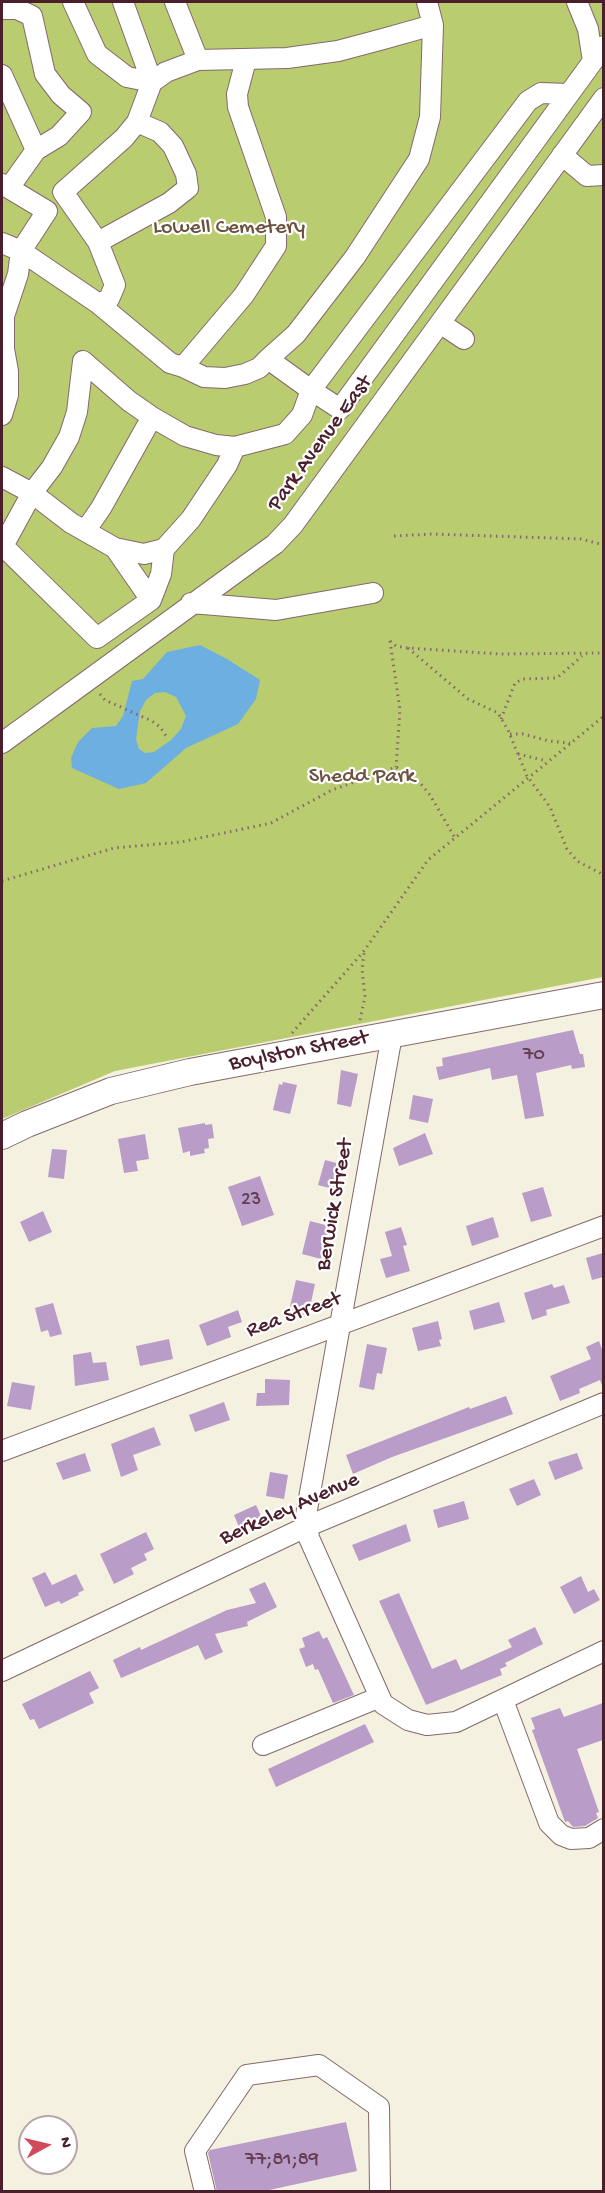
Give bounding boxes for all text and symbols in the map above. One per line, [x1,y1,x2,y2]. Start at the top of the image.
park label: Lowell Cemetery [153,216,305,242]
street label: Park Avenue East [263,371,379,517]
park label: Shedd Park [309,765,415,791]
street label: Boylston Street [227,1026,371,1078]
house number: 70 [523,1044,545,1068]
street label: Berwick Street [311,1137,361,1273]
house number: 23 [241,1189,261,1213]
street label: Rea Street [243,1287,345,1345]
street label: Berkeley Avenue [216,1467,364,1553]
north arrow [18,2115,78,2175]
text: N [54,2136,74,2149]
house number: 77;81;89 [245,2149,319,2173]

